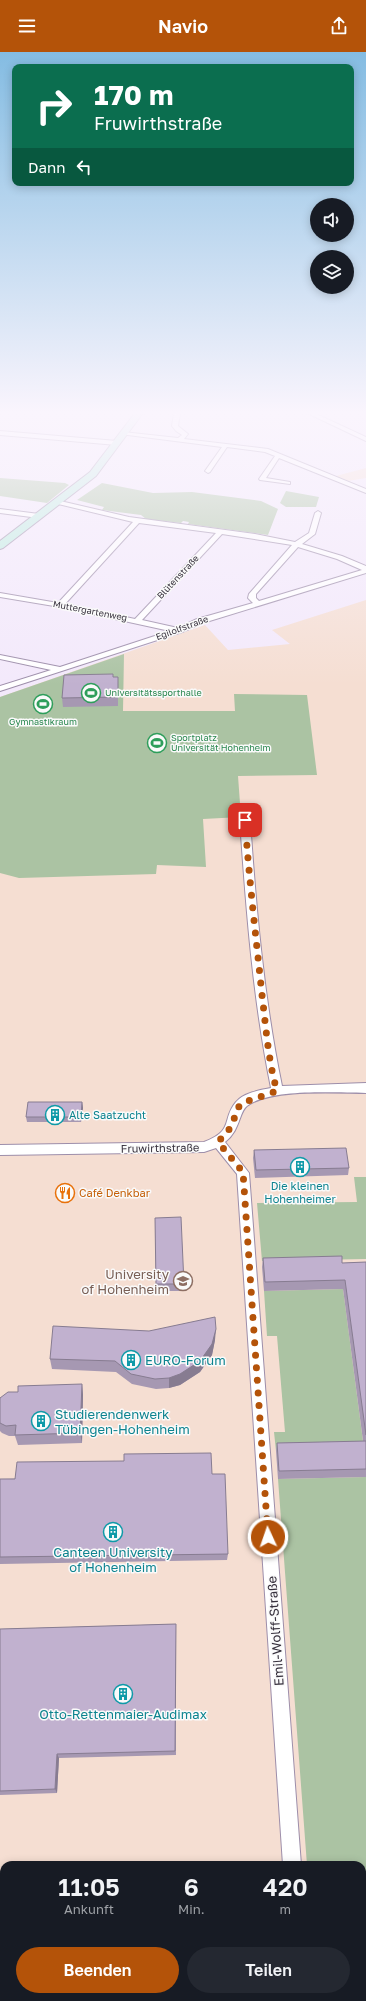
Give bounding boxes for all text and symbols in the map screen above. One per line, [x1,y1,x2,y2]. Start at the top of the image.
icon: menu [16,15,38,37]
text: Navio [158,15,208,37]
icon: share [328,15,350,37]
text: 170 m [94,78,173,111]
icon: right [28,80,80,132]
text: Fruwirthstraße [94,112,222,134]
icon: left [73,156,95,178]
text: Dann [28,158,65,176]
map controls [310,198,354,294]
button: sound [310,198,354,242]
button: layers [310,250,354,294]
street label: Blütenstraße [155,552,201,601]
street label: Muttergartenweg [52,598,128,623]
street label: Egilolfstraße [154,613,209,642]
sports icon: Universitätssporthalle [80,682,102,704]
place label: Universitätssporthalle [105,687,202,698]
sports icon: Gymnastikraum [32,693,54,715]
place label: Gymnastikraum [9,716,77,727]
sports icon: Sportplatz Universität Hohenheim [146,732,168,754]
place label: Sportplatz Universität Hohenheim [171,732,270,753]
pin [228,803,262,837]
icon: arrive [234,809,256,831]
building icon: Alte Saatzucht [44,1104,66,1126]
place label: Alte Saatzucht [69,1108,146,1121]
street label: Fruwirthstraße [121,1140,199,1155]
building icon: Die kleinen Hohenheimer [289,1156,311,1178]
place label: Die kleinen Hohenheimer [264,1179,336,1205]
restaurant icon: Café Denkbar [54,1182,76,1204]
place label: Café Denkbar [79,1186,151,1199]
place label: University of Hohenheim [82,1266,170,1297]
school or university icon: University of Hohenheim [172,1270,194,1292]
building icon: EURO-Forum [120,1349,142,1371]
place label: EURO-Forum [145,1352,226,1368]
place label: Studierendenwerk Tübingen-Hohenheim [55,1406,190,1437]
building icon: Studierendenwerk Tübingen-Hohenheim [30,1410,52,1432]
position arrow [247,1516,289,1558]
building icon: Canteen University of Hohenheim [102,1521,124,1543]
place label: Canteen University of Hohenheim [53,1544,173,1575]
street label: Emil-Wolff-Straße [263,1575,287,1687]
building icon: Otto-Rettenmaier-Audimax [112,1683,134,1705]
place label: Otto-Rettenmaier-Audimax [39,1706,207,1722]
text: 11:05 [58,1872,120,1901]
text: 6 [184,1872,199,1901]
text: 420 [263,1872,308,1901]
text: Ankunft [64,1901,114,1917]
text: Min. [178,1901,205,1917]
text: m [280,1901,291,1917]
button: Beenden [16,1947,179,1993]
button: Teilen [187,1947,350,1993]

